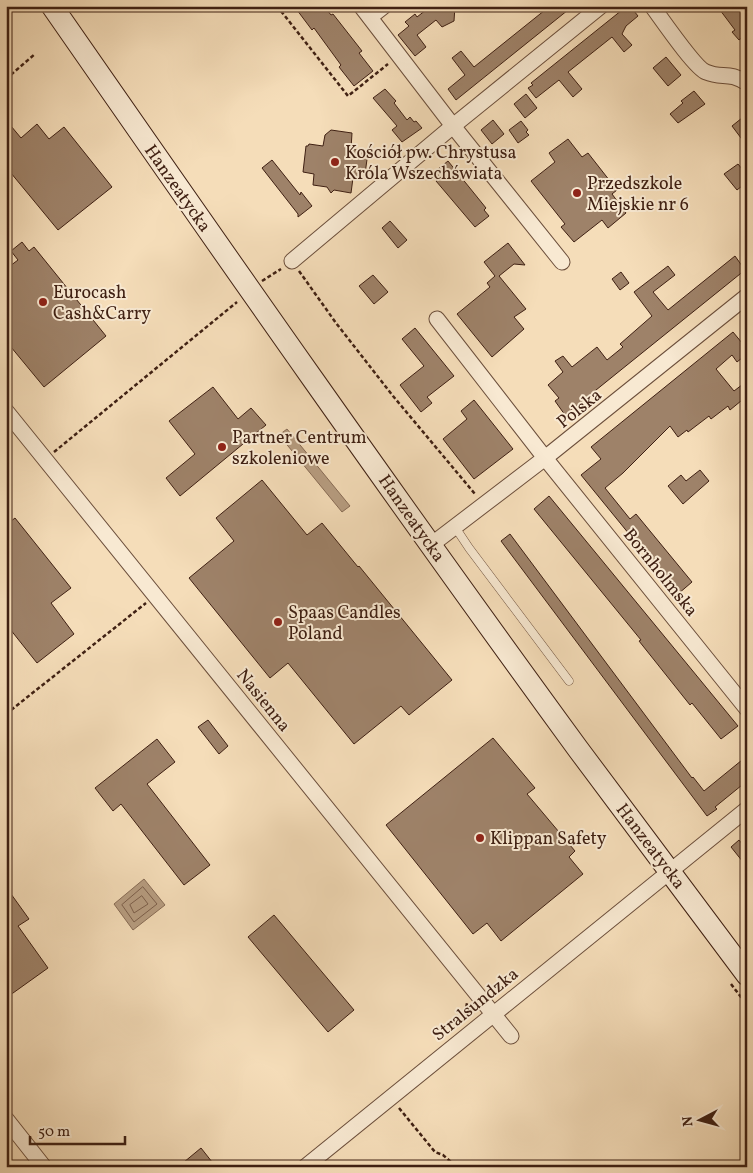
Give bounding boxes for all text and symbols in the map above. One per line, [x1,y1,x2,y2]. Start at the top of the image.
street label: Hanzeatycka [137,140,216,238]
place label: Kościół pw. Chrystusa Króla Wszechświata [345,141,517,187]
marker: Kościół pw. Chrystusa Króla Wszechświata [329,156,341,168]
place label: Przedszkole Miejskie nr 6 [587,172,689,218]
marker: Przedszkole Miejskie nr 6 [571,187,583,199]
place label: Eurocash Cash&Carry [53,281,151,327]
marker: Eurocash Cash&Carry [37,296,49,308]
street label: Polska [552,383,608,435]
place label: Partner Centrum szkoleniowe [232,426,367,472]
marker: Partner Centrum szkoleniowe [216,441,228,453]
street label: Hanzeatycka [371,470,450,568]
street label: Bornholmska [616,524,703,622]
place label: Spaas Candles Poland [288,601,401,647]
marker: Spaas Candles Poland [272,616,284,628]
street label: Nasienna [230,664,296,738]
street label: Hanzeatycka [609,799,690,895]
place label: Klippan Safety [490,827,607,852]
marker: Klippan Safety [474,832,486,844]
street label: Stralsundzka [427,962,525,1048]
north arrow [676,1096,726,1146]
scale bar [30,1113,125,1145]
text: N [679,1115,699,1127]
text: 50 m [38,1122,70,1143]

